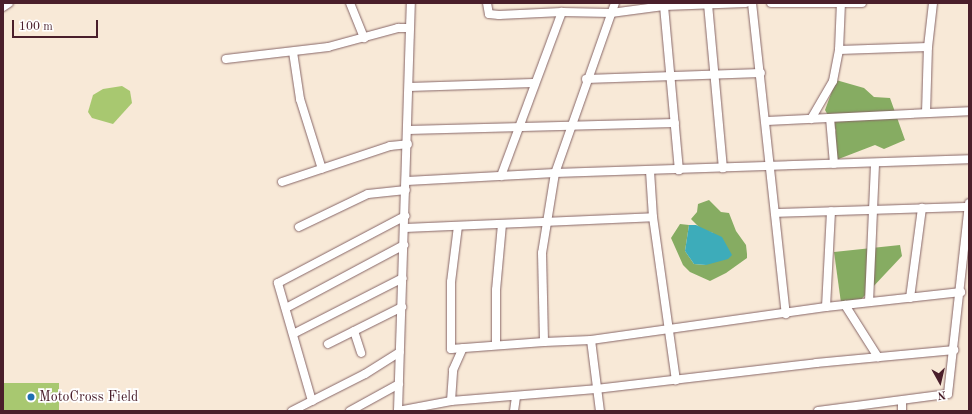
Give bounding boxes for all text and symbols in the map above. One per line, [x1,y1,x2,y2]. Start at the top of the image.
scale bar [14,12,100,38]
text: 100 m [19,21,53,33]
north arrow [920,362,960,402]
text: N [937,388,947,400]
place label: MotoCross Field [39,389,138,405]
marker: MotoCross Field [26,392,36,402]

